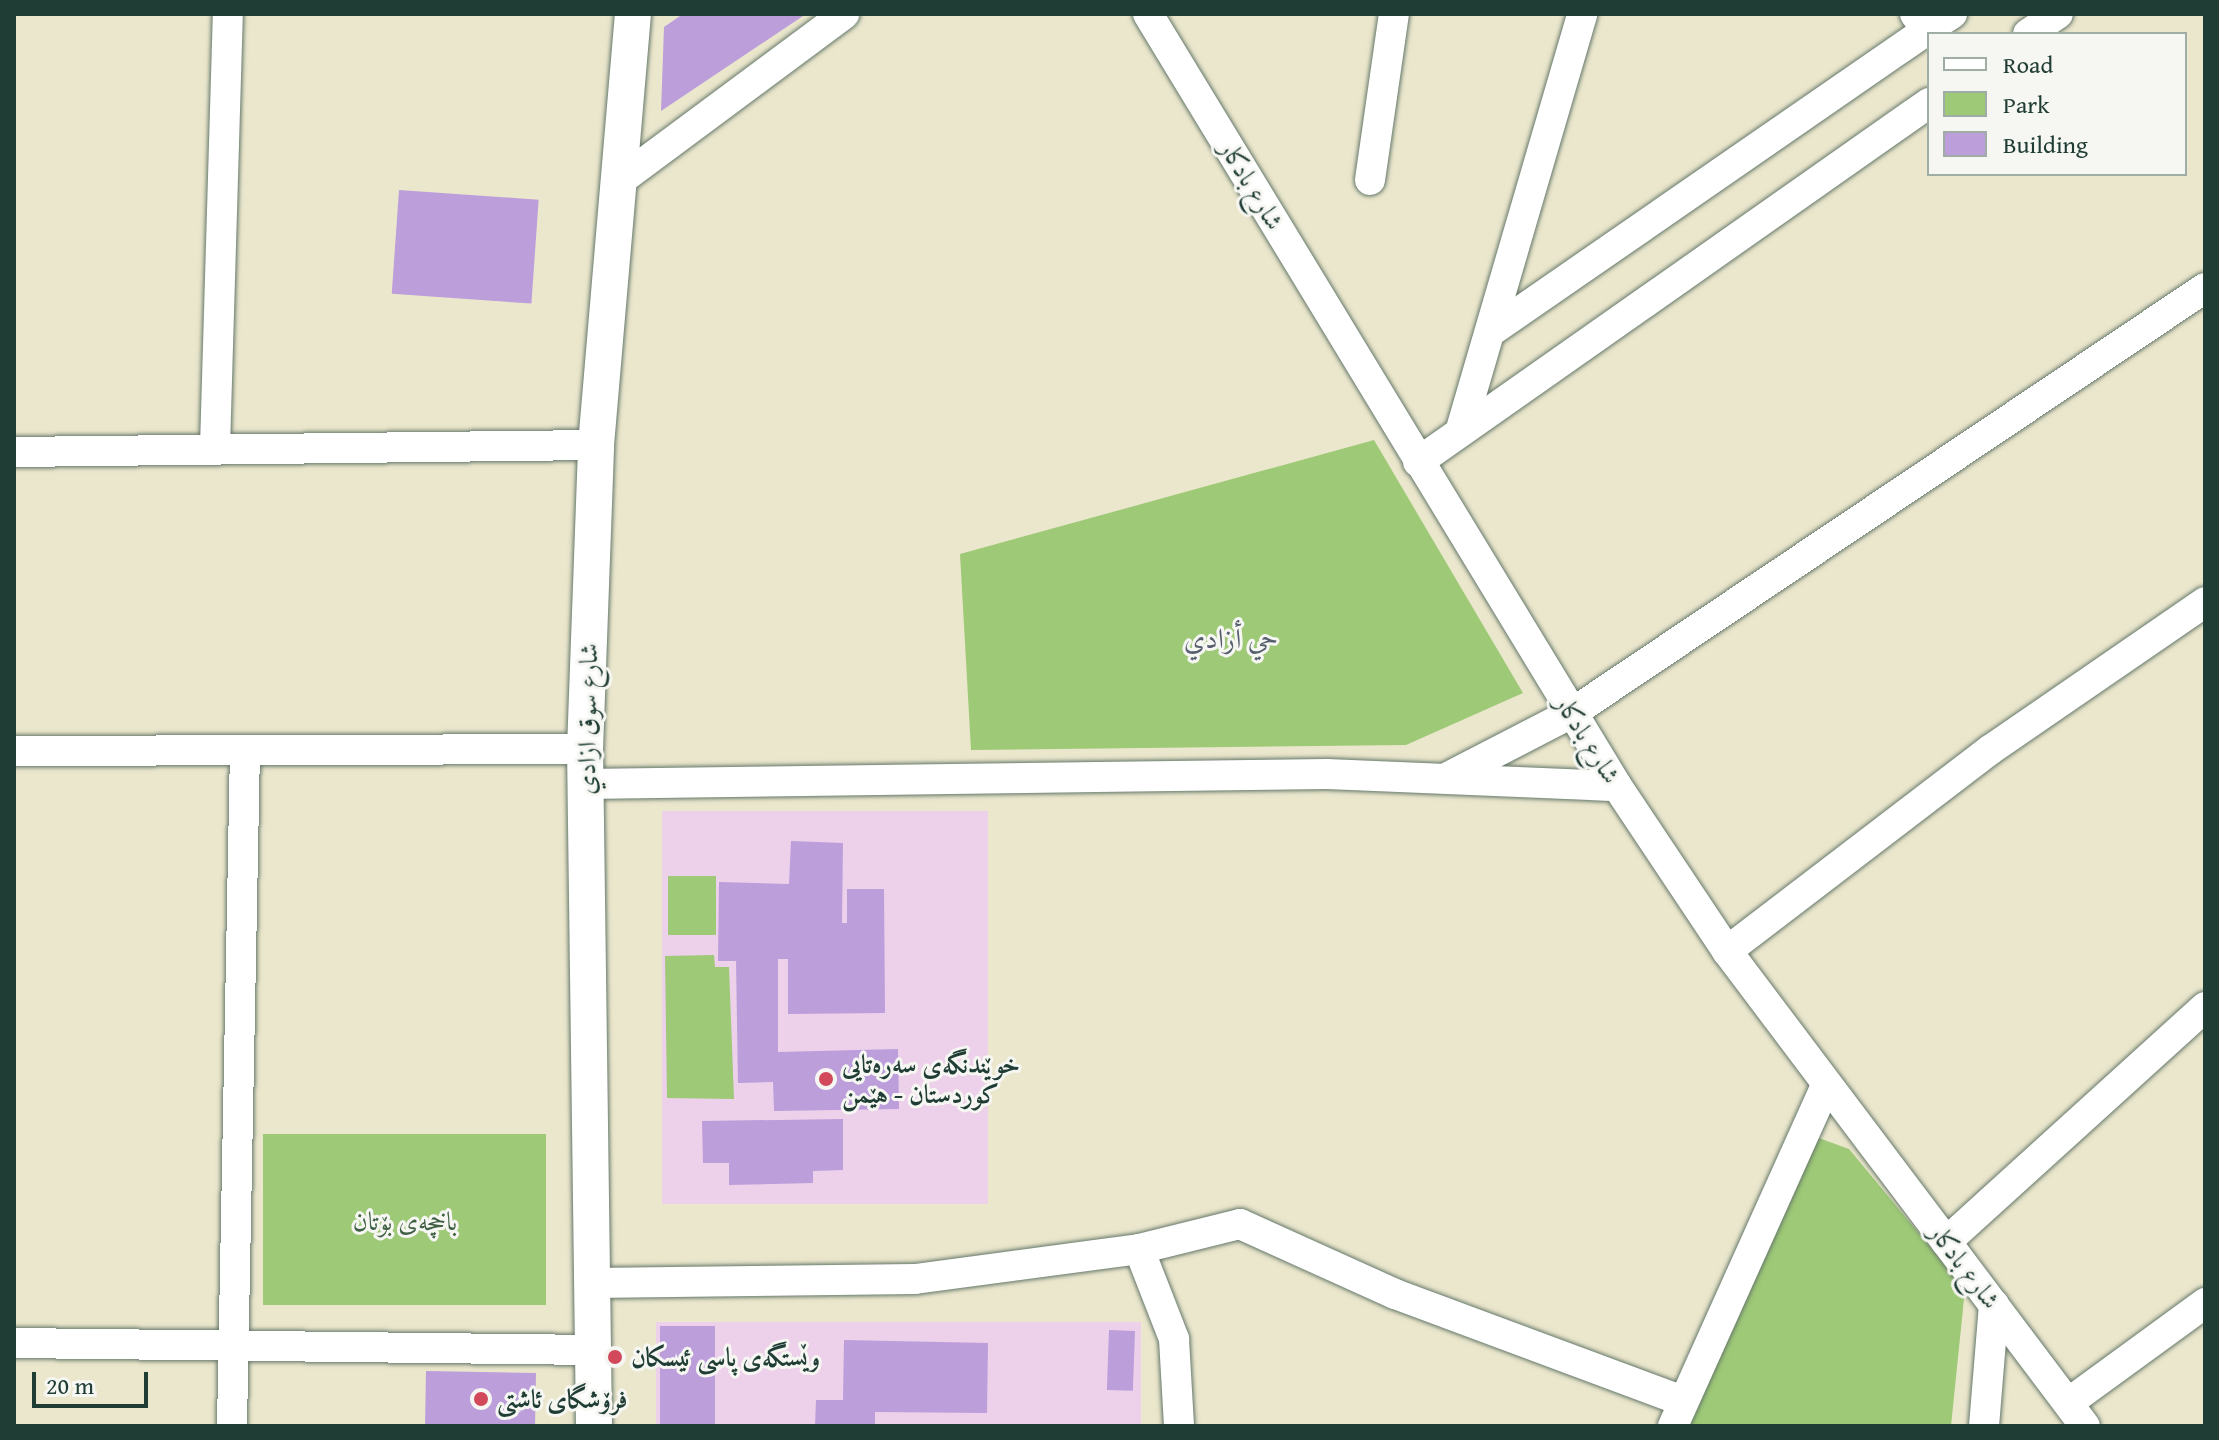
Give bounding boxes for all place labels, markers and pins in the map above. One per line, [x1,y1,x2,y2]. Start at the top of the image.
place label: خوێندنگەی سەرەتایی کوردستان - هێمن [842,1048,1020,1110]
marker: خوێندنگەی سەرەتایی کوردستان - هێمن [817,1070,835,1088]
place label: وێستگەی پاسی ئیسکان [631,1341,820,1373]
marker: وێستگەی پاسی ئیسکان [606,1348,624,1366]
place label: فرۆشگای ئاشتی [497,1383,628,1415]
marker: فرۆشگای ئاشتی [472,1390,490,1408]

